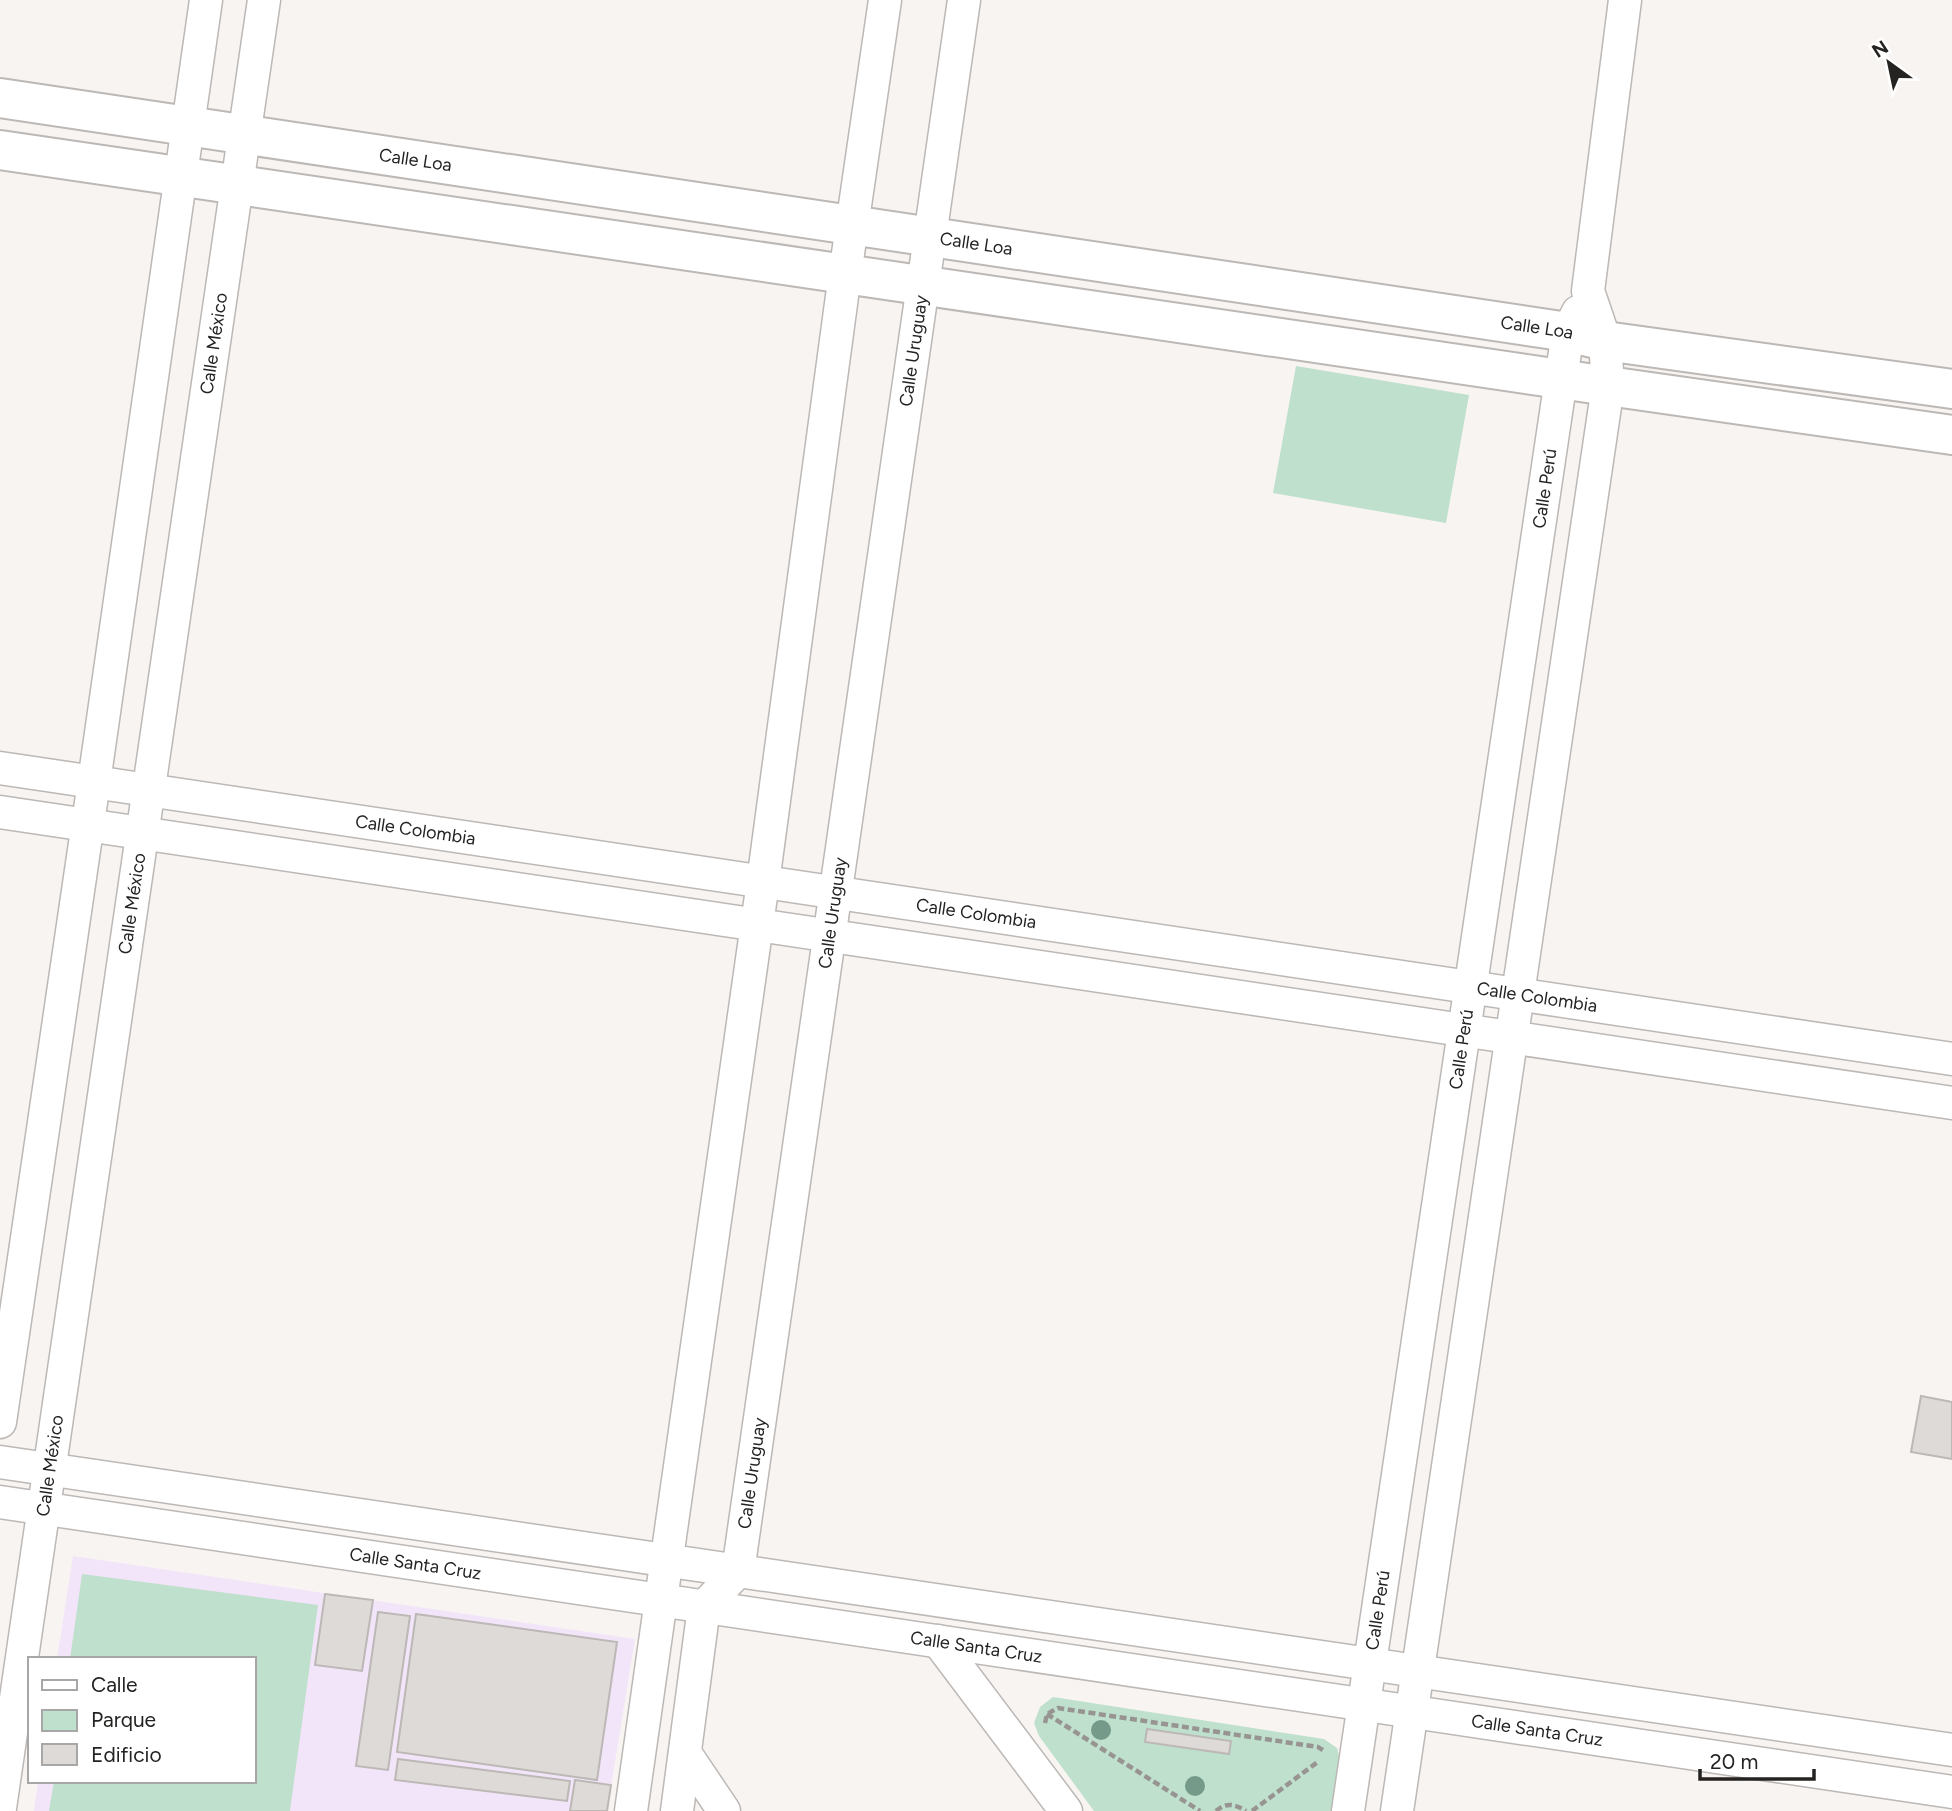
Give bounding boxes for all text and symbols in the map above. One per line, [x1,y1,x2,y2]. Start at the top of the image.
north arrow [1854,28,1924,98]
text: N [1868,36,1892,63]
street label: Calle Loa [377,144,453,176]
street label: Calle Loa [938,227,1014,260]
street label: Calle México [196,291,232,396]
street label: Calle Uruguay [895,293,932,408]
street label: Calle Loa [1499,311,1576,344]
street label: Calle Perú [1528,447,1562,530]
street label: Calle Colombia [354,810,477,850]
street label: Calle México [114,851,150,956]
street label: Calle Uruguay [814,855,852,970]
street label: Calle Colombia [914,894,1038,933]
street label: Calle Colombia [1475,977,1599,1017]
street label: Calle Perú [1444,1008,1478,1091]
street label: Calle México [32,1413,68,1518]
street label: Calle Uruguay [733,1416,771,1530]
street label: Calle Santa Cruz [348,1543,483,1584]
street label: Calle Perú [1361,1569,1395,1652]
street label: Calle Santa Cruz [909,1626,1044,1668]
legend [28,1657,256,1783]
text: Calle [91,1672,138,1697]
text: Parque [91,1707,156,1732]
street label: Calle Santa Cruz [1470,1710,1605,1751]
scale bar [1700,1738,1814,1782]
text: Edificio [91,1742,162,1767]
text: 20 m [1710,1749,1758,1774]

